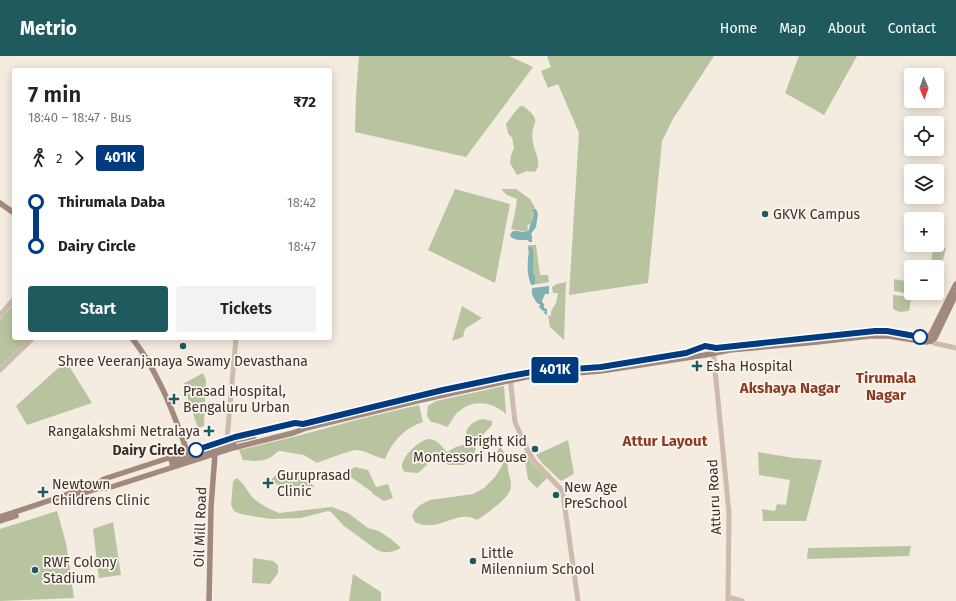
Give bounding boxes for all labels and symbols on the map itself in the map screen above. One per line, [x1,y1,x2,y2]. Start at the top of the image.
north arrow [904,68,944,108]
place label: GKVK Campus [773,206,861,223]
marker: GKVK Campus [760,209,770,219]
unlabelled marker [912,329,928,345]
marker: Shree Veeranjanaya Swamy Devasthana [178,341,188,351]
place label: Shree Veeranjanaya Swamy Devasthana [58,353,308,370]
line badge: 401K [527,357,583,383]
place label: Esha Hospital [706,358,793,375]
marker: Esha Hospital [691,360,703,372]
district label: Tirumala Nagar [856,369,916,404]
district label: Akshaya Nagar [739,379,841,397]
place label: Prasad Hospital, Bengaluru Urban [183,383,290,416]
marker: Prasad Hospital, Bengaluru Urban [168,393,180,405]
place label: Rangalakshmi Netralaya [48,423,200,440]
marker: Rangalakshmi Netralaya [203,425,215,437]
district label: Attur Layout [622,432,708,450]
place label: Bright Kid Montessori House [413,433,527,466]
place label: Dairy Circle [113,442,185,459]
marker: Dairy Circle [188,442,204,458]
marker: Bright Kid Montessori House [530,444,540,454]
street label: Atturu Road [704,459,725,535]
place label: Guruprasad Clinic [277,467,351,500]
place label: Newtown Childrens Clinic [52,476,150,509]
marker: Guruprasad Clinic [262,477,274,489]
place label: New Age PreSchool [564,479,627,512]
marker: Newtown Childrens Clinic [37,486,49,498]
street label: Oil Mill Road [191,486,210,568]
marker: New Age PreSchool [551,490,561,500]
place label: Little Milennium School [481,545,595,578]
place label: RWF Colony Stadium [43,554,117,587]
marker: Little Milennium School [468,556,478,566]
marker: RWF Colony Stadium [30,565,40,575]

